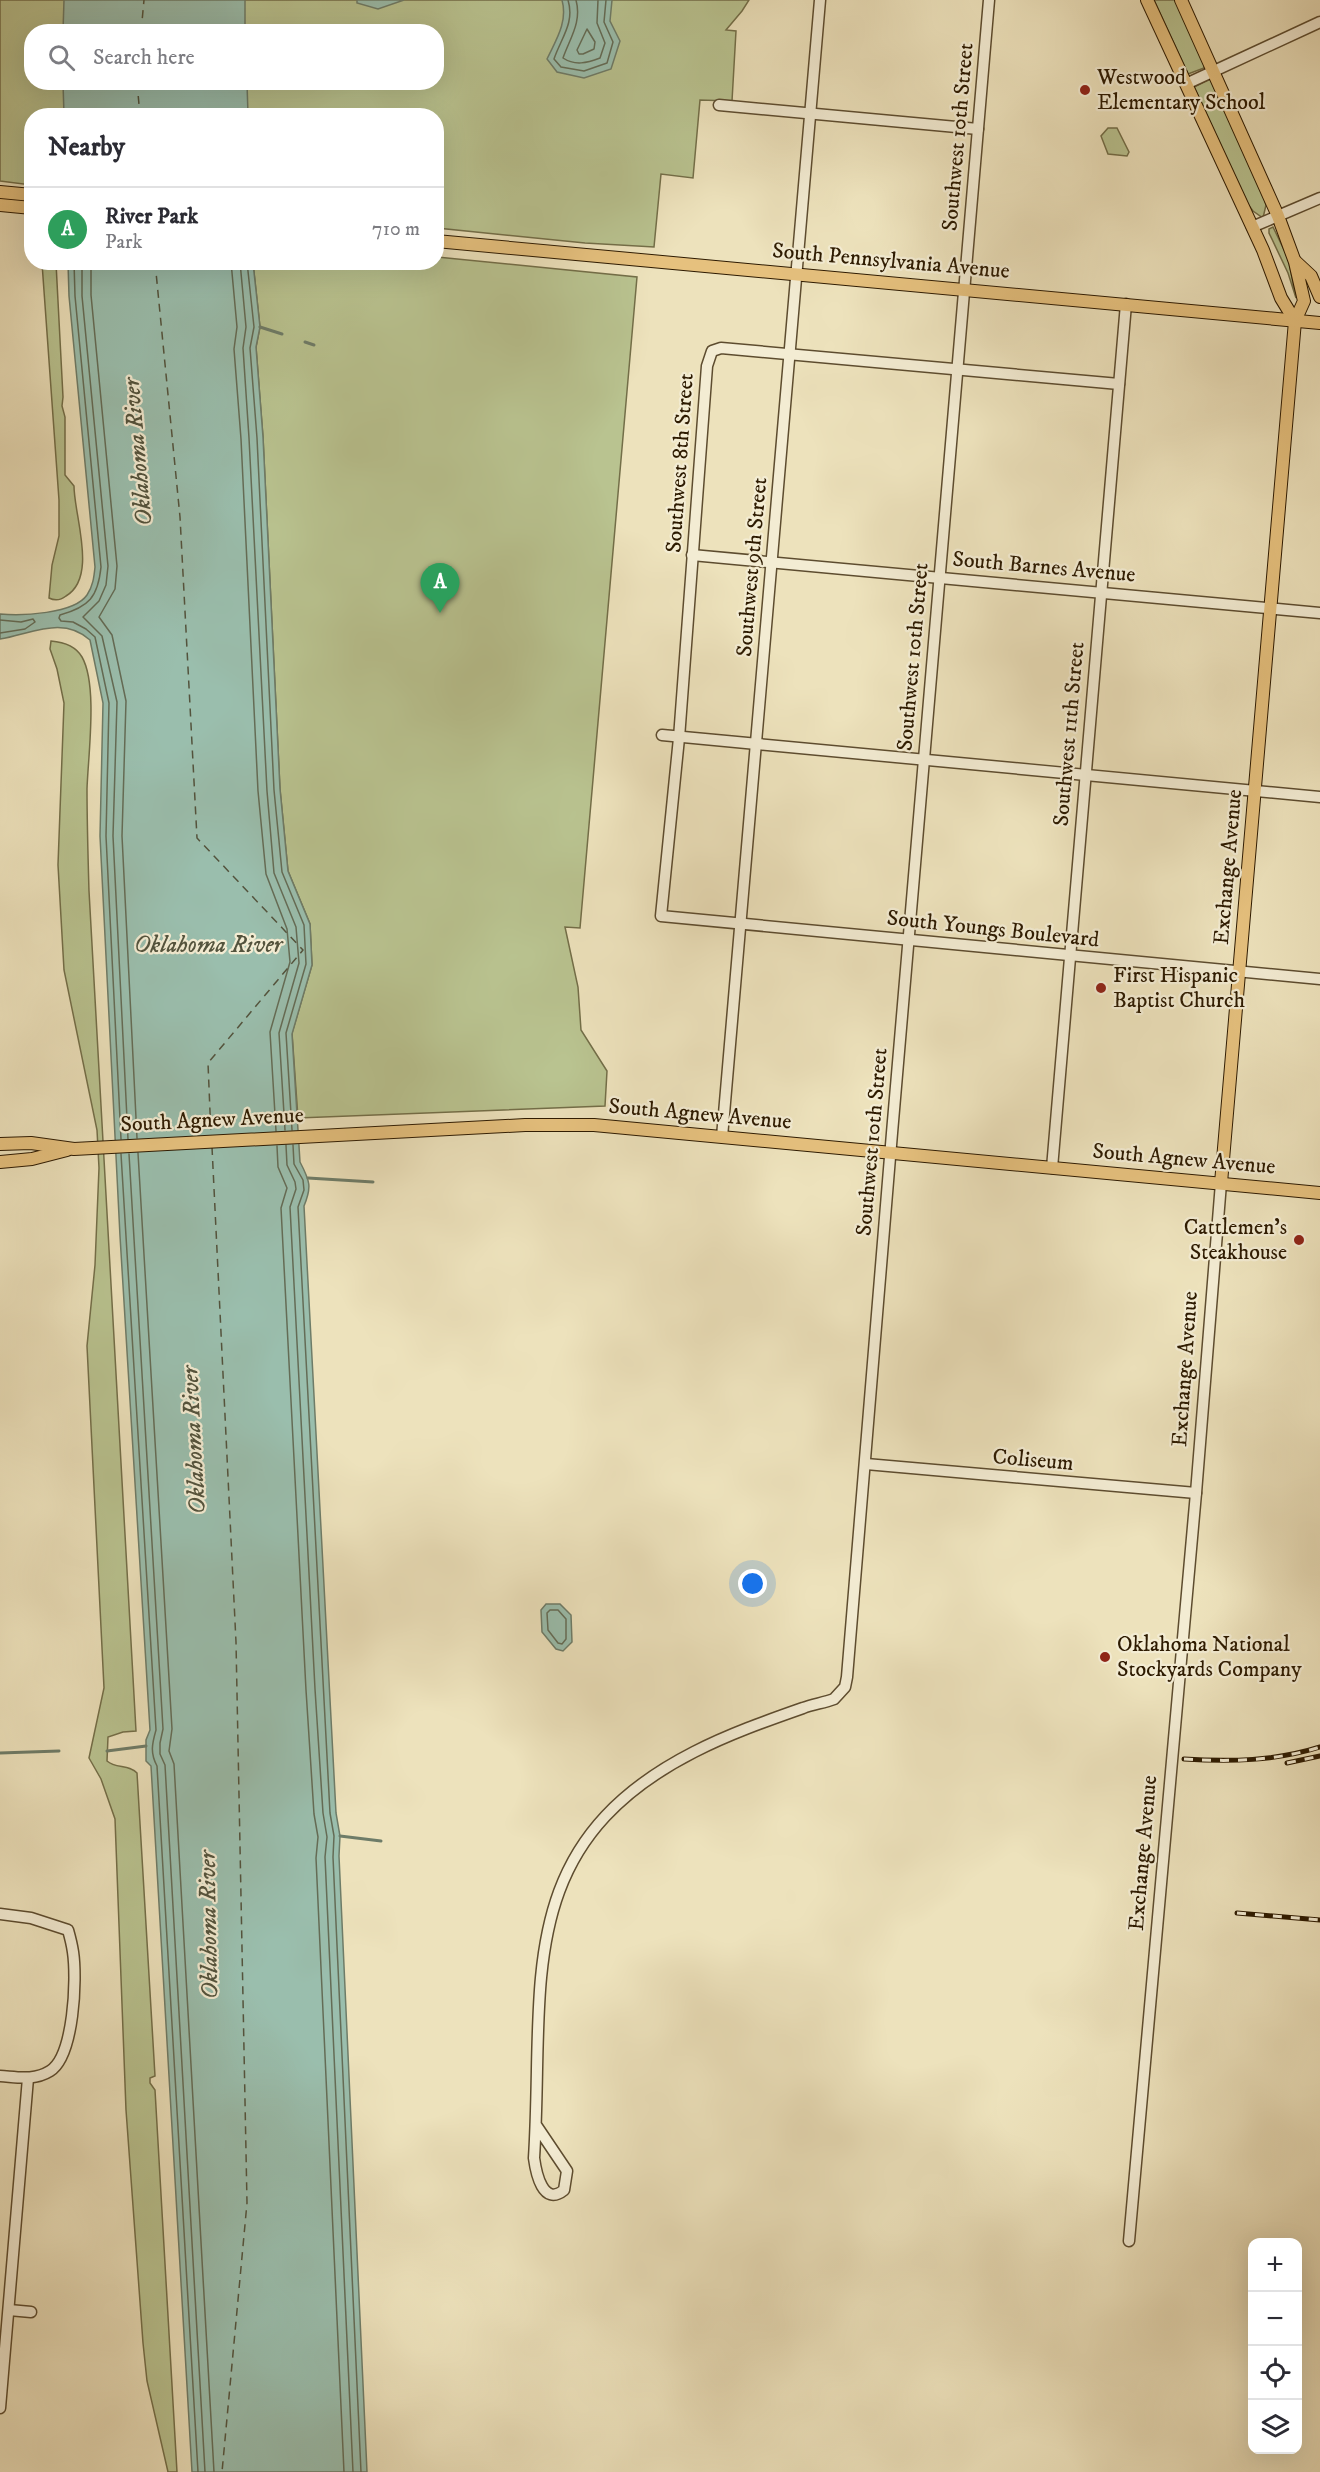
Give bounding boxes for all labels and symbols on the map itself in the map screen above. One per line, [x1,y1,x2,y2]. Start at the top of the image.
street label: Southwest 10th Street [936,42,980,232]
place label: Westwood Elementary School [1096,64,1266,116]
marker: Westwood Elementary School [1078,83,1092,97]
street label: South Pennsylvania Avenue [771,237,1011,285]
street label: Southwest 8th Street [660,372,700,554]
water label: Oklahoma River [116,374,159,527]
street label: Southwest 9th Street [731,476,773,658]
street label: South Barnes Avenue [951,546,1137,588]
street label: Southwest 10th Street [891,562,935,752]
pin: A [420,564,460,613]
street label: Southwest 11th Street [1047,641,1091,827]
street label: Exchange Avenue [1208,788,1248,946]
street label: South Youngs Boulevard [886,904,1100,954]
water label: Oklahoma River [134,930,285,960]
place label: First Hispanic Baptist Church [1113,962,1245,1014]
marker: First Hispanic Baptist Church [1094,981,1108,995]
street label: Southwest 10th Street [850,1047,894,1237]
street label: South Agnew Avenue [607,1093,793,1135]
street label: South Agnew Avenue [120,1102,304,1138]
street label: South Agnew Avenue [1091,1138,1277,1180]
place label: Cattlemen's Steakhouse [1184,1214,1287,1266]
marker: Cattlemen's Steakhouse [1292,1233,1306,1247]
street label: Exchange Avenue [1166,1290,1204,1448]
water label: Oklahoma River [175,1363,213,1515]
street label: Coliseum [991,1443,1075,1477]
your location [738,1569,767,1598]
place label: Oklahoma National Stockyards Company [1117,1631,1302,1683]
marker: Oklahoma National Stockyards Company [1098,1650,1112,1664]
street label: Exchange Avenue [1123,1774,1163,1932]
water label: Oklahoma River [193,1848,225,1999]

